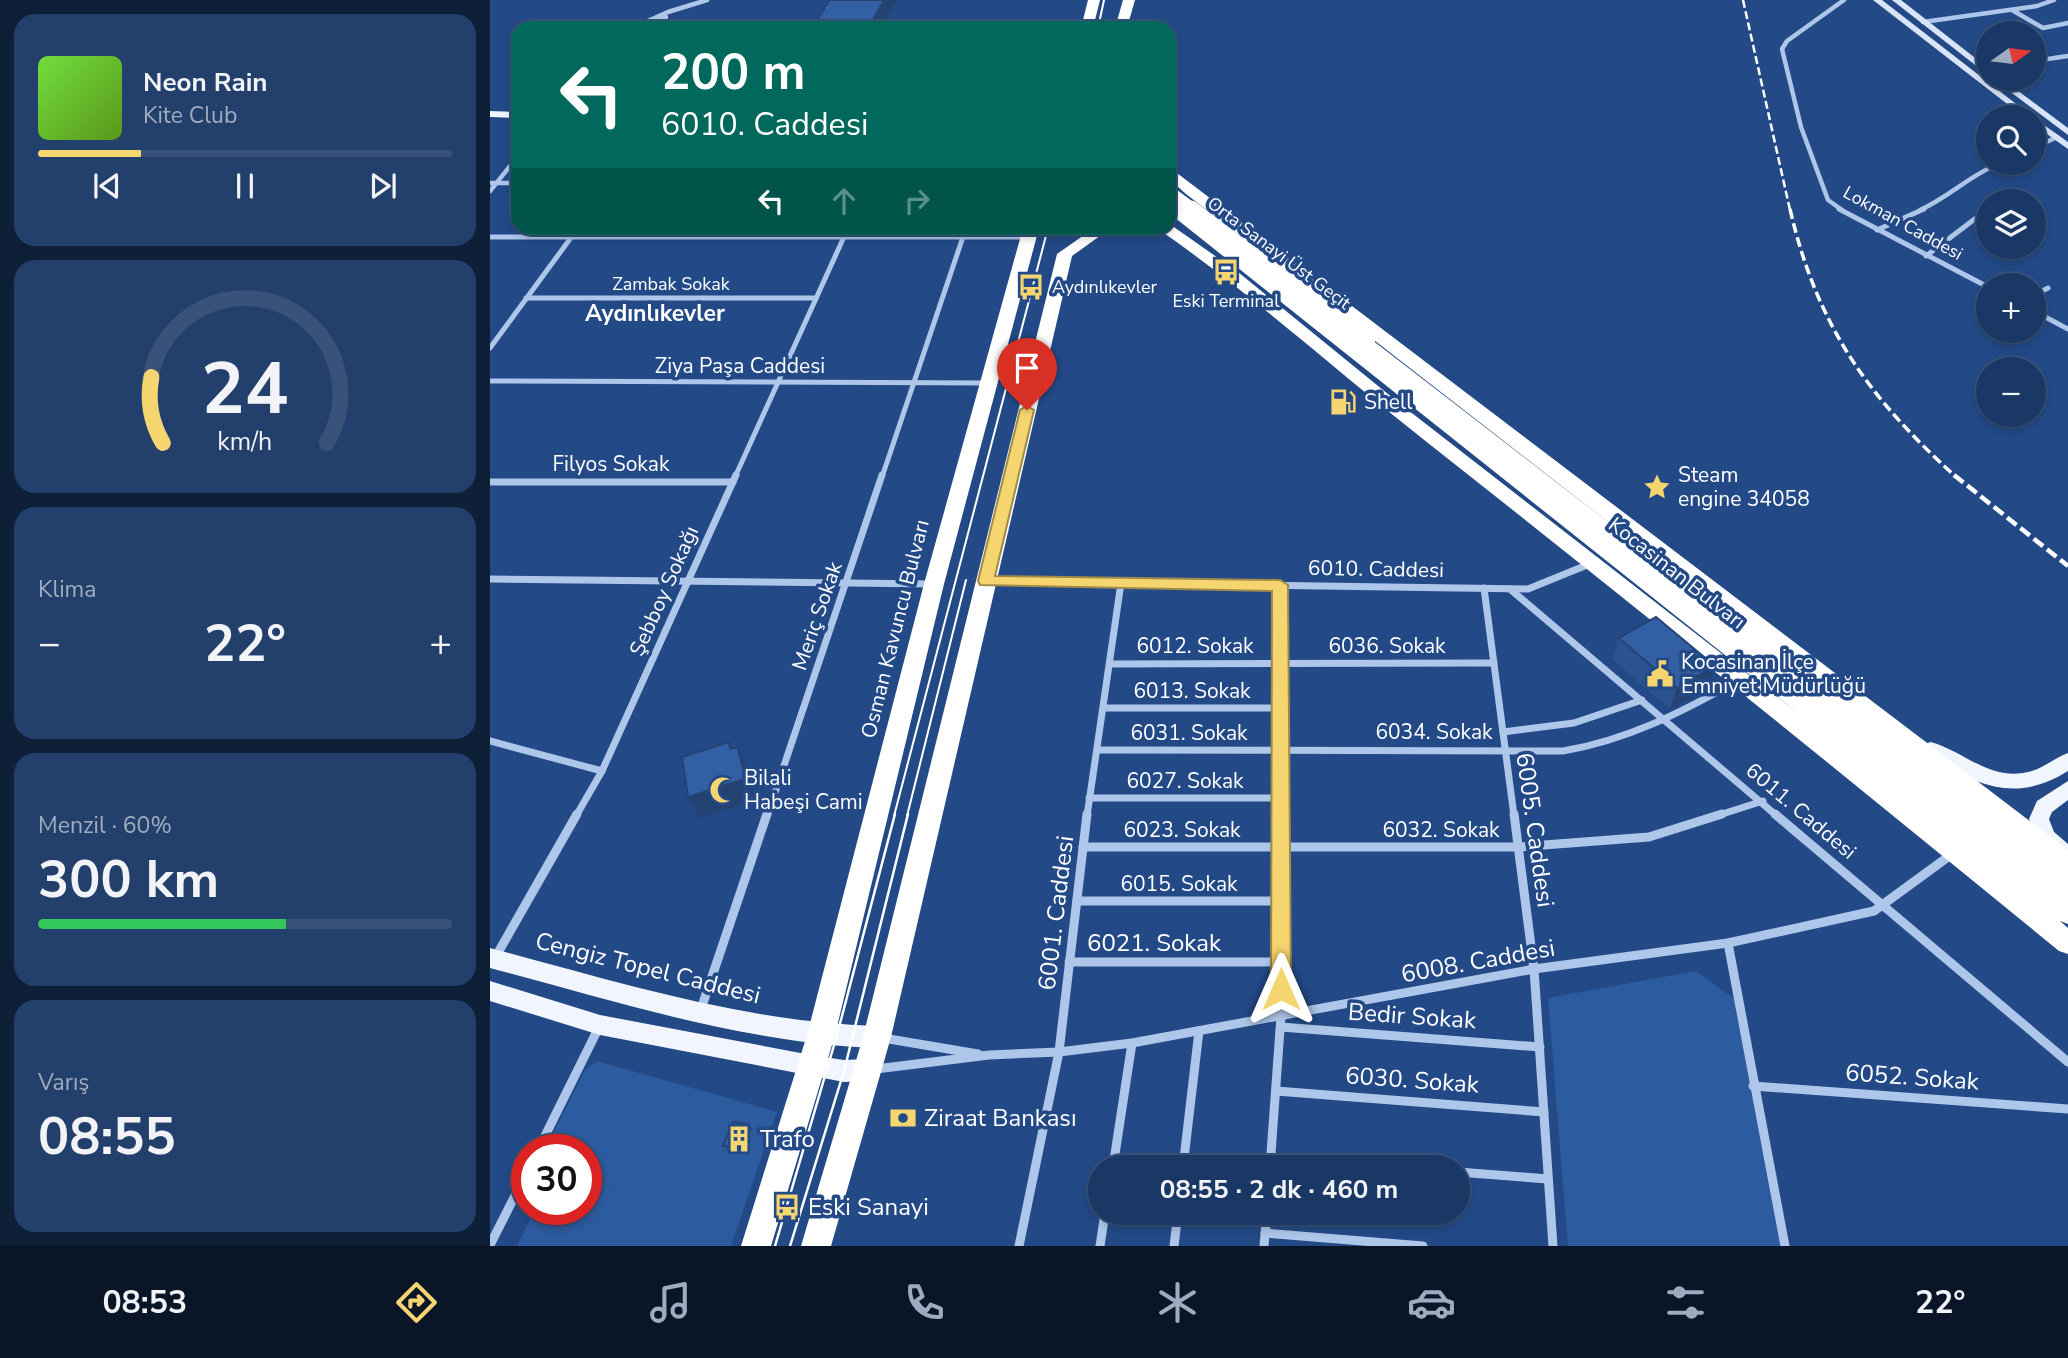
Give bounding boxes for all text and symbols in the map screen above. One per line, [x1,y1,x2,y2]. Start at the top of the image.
north arrow [1976,21,2046,91]
map controls [1976,21,2046,427]
text: 200 m [661,39,805,106]
icon: left [546,49,637,140]
text: Neon Rain [143,65,268,100]
text: Kite Club [143,100,237,131]
text: 6010. Caddesi [661,103,868,146]
button: search [1976,105,2046,175]
icon: previous [88,167,126,205]
icon: pause [226,167,264,205]
icon: next [364,167,402,205]
street label: Lokman Caddesi [1839,180,1967,266]
icon: left [752,182,790,220]
icon: ahead [825,182,863,220]
icon: right [898,182,936,220]
button: layers [1976,189,2046,259]
street label: Orta Sanayi Üst Geçit [1202,191,1356,315]
bus stop icon: Eski Terminal [1211,257,1241,287]
street label: Zambak Sokak [612,272,731,296]
bus stop icon: Aydınlıkevler [1016,272,1046,302]
button: + [1976,273,2046,343]
place label: Aydınlıkevler [1052,275,1157,299]
place label: Eski Terminal [1173,289,1280,313]
district label: Aydınlıkevler [585,298,725,329]
pin [997,338,1057,410]
text: 24 [201,339,289,439]
icon: arrive [1008,349,1046,387]
street label: Ziya Paşa Caddesi [655,352,825,380]
button: − [1976,357,2046,427]
fuel station icon: Shell [1328,387,1358,417]
place label: Shell [1364,388,1413,416]
text: km/h [217,424,273,458]
street label: Filyos Sokak [553,450,670,478]
place label: Steam engine 34058 [1678,461,1810,513]
place icon: Steam engine 34058 [1642,472,1672,502]
street label: Kocasinan Bulvarı [1603,511,1751,635]
street label: Osman Kavuncu Bulvarı [854,517,936,741]
street label: Şebboy Sokağı [623,522,705,660]
street label: 6010. Caddesi [1308,554,1444,584]
street label: Meriç Sokak [785,557,849,674]
text: Klima [38,574,96,605]
text: 22° [204,608,286,679]
text: − [38,618,61,669]
text: + [429,618,452,669]
street label: 6012. Sokak [1136,632,1254,660]
street label: 6036. Sokak [1328,632,1446,660]
place label: Kocasinan İlçe Emniyet Müdürlüğü [1681,648,1866,700]
public building icon: Kocasinan İlçe Emniyet Müdürlüğü [1645,659,1675,689]
street label: 6013. Sokak [1133,677,1251,705]
street label: 6034. Sokak [1375,718,1493,746]
street label: 6031. Sokak [1130,719,1248,747]
street label: 6005. Caddesi [1508,751,1562,909]
street label: 6011. Caddesi [1740,757,1862,865]
place label: Bilali Habeşi Cami [744,764,863,816]
street label: 6027. Sokak [1126,767,1244,795]
mosque icon: Bilali Habeşi Cami [708,775,738,805]
text: Menzil · 60% [38,810,172,841]
street label: 6023. Sokak [1123,816,1241,844]
street label: 6032. Sokak [1382,816,1500,844]
street label: 6001. Caddesi [1031,834,1081,992]
text: 300 km [38,844,219,915]
street label: 6015. Sokak [1120,870,1238,898]
street label: Cengiz Topel Caddesi [532,925,764,1011]
street label: 6021. Sokak [1087,927,1222,959]
street label: 6008. Caddesi [1399,932,1557,990]
position arrow [1244,952,1318,1026]
street label: Bedir Sokak [1347,996,1478,1037]
street label: 6052. Sokak [1844,1056,1981,1098]
street label: 6030. Sokak [1344,1059,1481,1101]
text: Varış [38,1067,89,1098]
text: 08:55 [38,1101,176,1172]
place label: Ziraat Bankası [924,1102,1076,1134]
bank icon: Ziraat Bankası [888,1103,918,1133]
place label: Trafo [760,1123,815,1155]
building icon: Trafo [724,1124,754,1154]
speed limit sign: 30 [511,1134,602,1225]
text: 08:55 · 2 dk · 460 m [1160,1172,1398,1207]
place label: Eski Sanayi [808,1191,929,1223]
bus stop icon: Eski Sanayi [772,1192,802,1222]
icon: directions [392,1278,441,1327]
icon: music [646,1278,695,1327]
icon: phone [900,1278,949,1327]
icon: climate [1153,1278,1202,1327]
icon: car [1407,1278,1456,1327]
icon: filters [1661,1278,1710,1327]
text: 08:53 [102,1281,187,1324]
text: 22° [1915,1281,1965,1324]

